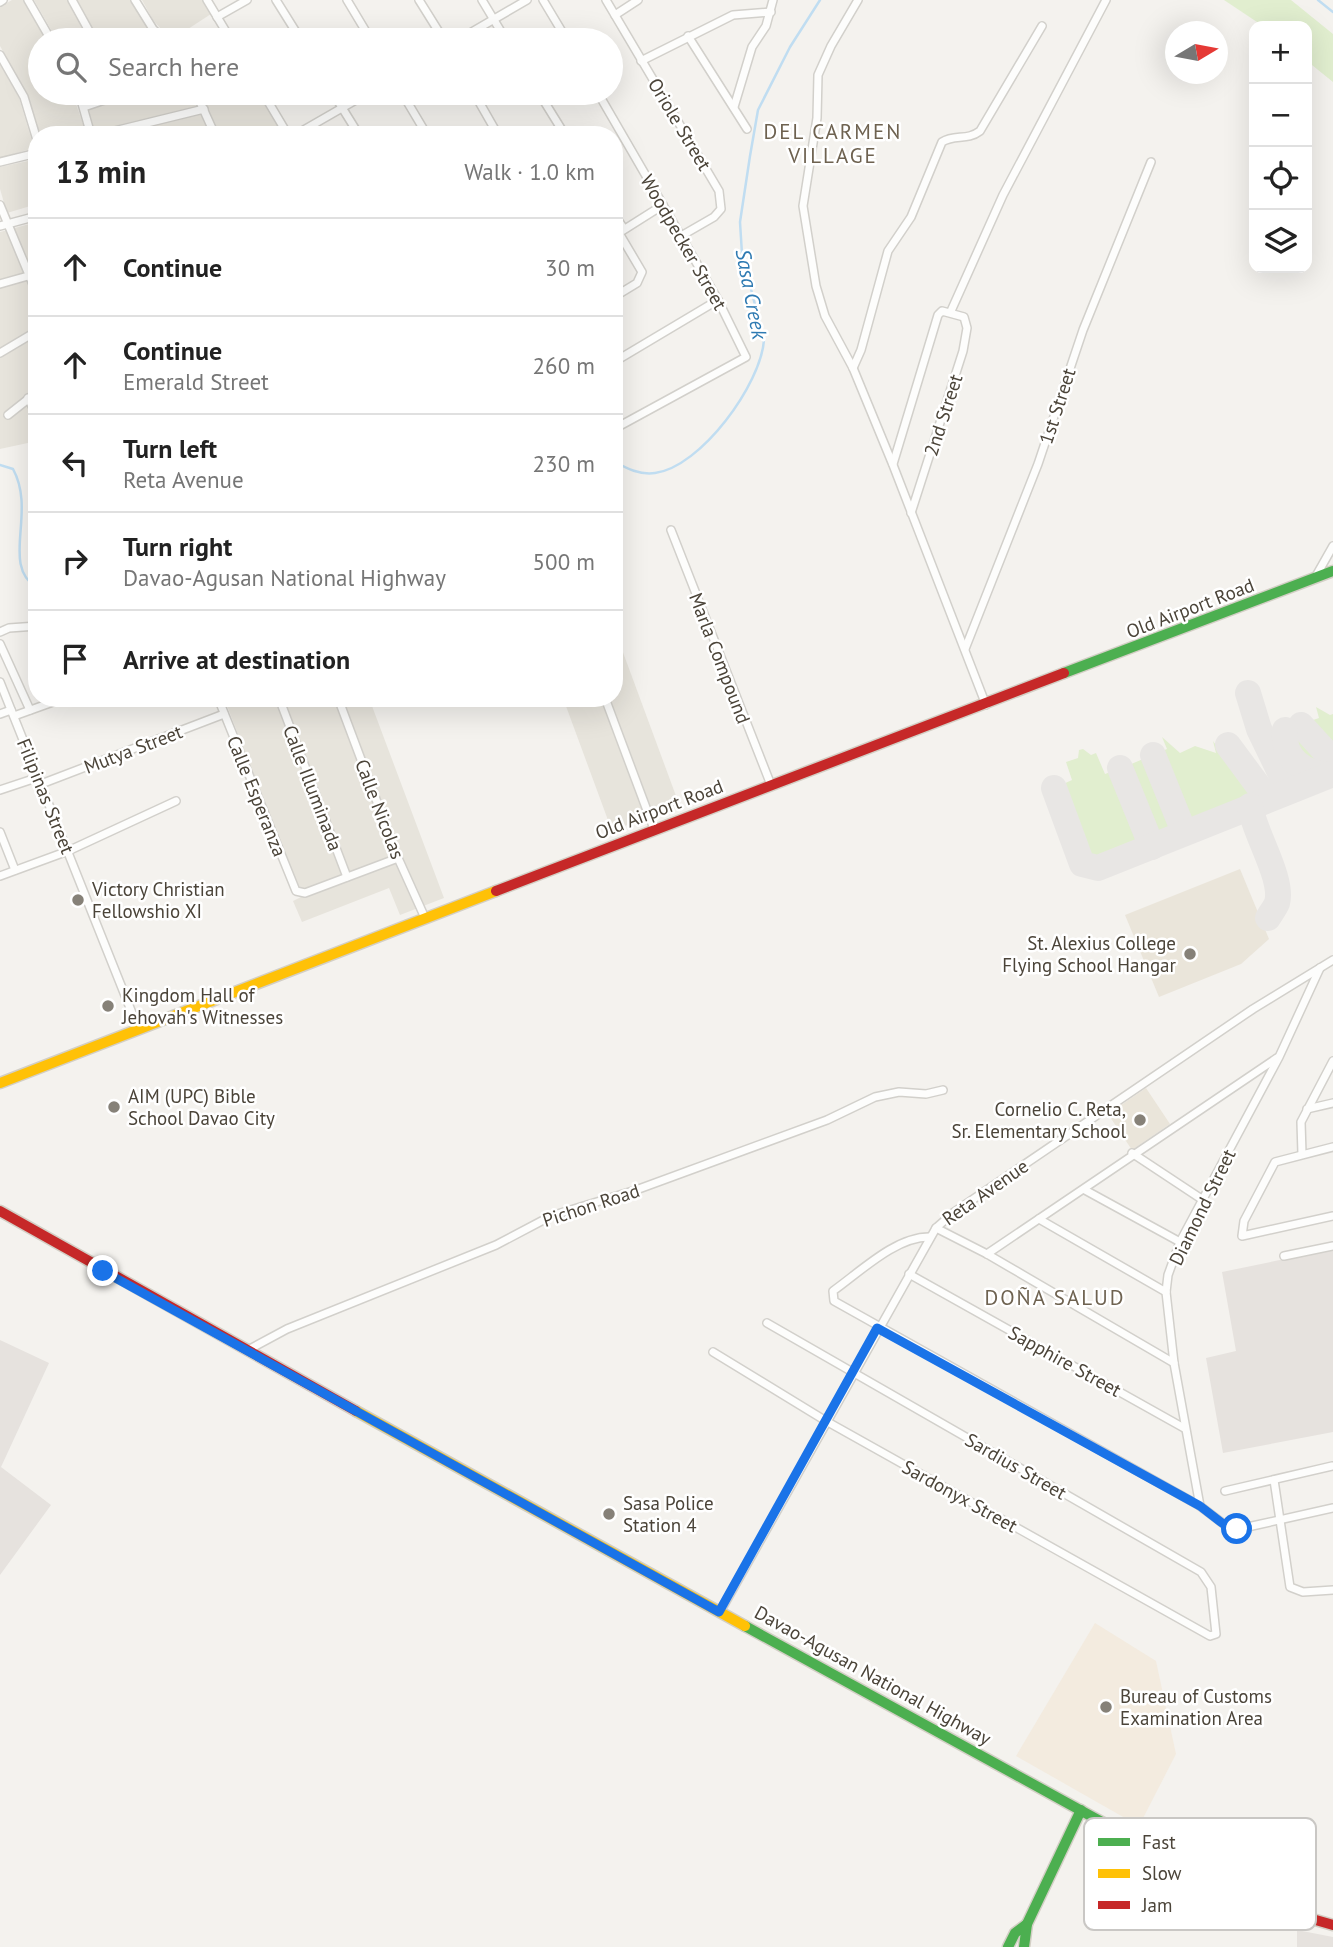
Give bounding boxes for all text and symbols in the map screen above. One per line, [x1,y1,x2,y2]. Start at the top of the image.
north arrow [1165,21,1228,84]
map controls [1249,21,1312,273]
button: + [1249,21,1312,84]
search box [28,28,623,105]
icon: search [52,48,90,86]
text: Search here [108,50,239,83]
street label: Oriole Street [643,73,717,175]
button: − [1249,84,1312,147]
district label: DEL CARMEN VILLAGE [764,118,902,169]
button: locate [1249,147,1312,210]
text: 13 min [56,152,146,191]
text: Walk · 1.0 km [464,157,595,186]
street label: Woodpecker Street [636,170,733,314]
button: layers [1249,210,1312,273]
water label: Sasa Creek [730,246,774,343]
icon: ahead [56,248,94,286]
text: Continue [123,251,222,284]
text: 30 m [545,253,595,282]
text: Continue [123,334,222,367]
icon: ahead [56,346,94,384]
text: 260 m [533,351,595,380]
street label: 1st Street [1033,364,1081,447]
text: Emerald Street [123,367,269,396]
street label: 2nd Street [919,371,968,459]
text: Turn left [123,432,217,465]
icon: left [56,444,94,482]
text: 230 m [533,449,595,478]
text: Reta Avenue [123,465,244,494]
text: Turn right [123,530,232,563]
icon: right [56,542,94,580]
text: 500 m [533,547,595,576]
text: Davao-Agusan National Highway [123,563,446,592]
street label: Old Airport Road [1123,573,1257,643]
street label: Marla Compound [684,589,756,727]
icon: arrive [56,640,94,678]
text: Arrive at destination [123,643,350,676]
street label: Mutya Street [80,719,186,779]
street label: Calle Illuminada [278,722,348,854]
street label: Calle Esperanza [222,732,292,860]
street label: Filipinas Street [12,735,80,858]
street label: Calle Nicolas [350,756,410,862]
street label: Old Airport Road [592,774,726,844]
place label: Victory Christian Fellowshio XI [91,877,225,923]
marker: Victory Christian Fellowshio XI [70,892,86,908]
place label: St. Alexius College Flying School Hangar [1002,931,1177,977]
marker: St. Alexius College Flying School Hangar [1182,946,1198,962]
place label: Kingdom Hall of Jehovah's Witnesses [121,983,283,1029]
marker: Kingdom Hall of Jehovah's Witnesses [100,998,116,1014]
place label: AIM (UPC) Bible School Davao City [128,1084,275,1130]
place label: Cornelio C. Reta, Sr. Elementary School [952,1097,1126,1143]
marker: AIM (UPC) Bible School Davao City [106,1099,122,1115]
marker: Cornelio C. Reta, Sr. Elementary School [1132,1112,1148,1128]
street label: Diamond Street [1163,1144,1241,1269]
street label: Reta Avenue [937,1154,1033,1230]
street label: Pichon Road [539,1178,643,1232]
route end [87,1255,118,1286]
district label: DOÑA SALUD [985,1284,1125,1311]
street label: Sapphire Street [1004,1320,1126,1402]
street label: Sardius Street [961,1427,1071,1505]
street label: Sardonyx Street [898,1454,1022,1538]
place label: Sasa Police Station 4 [623,1491,714,1537]
marker: Sasa Police Station 4 [601,1506,617,1522]
route start [1221,1513,1252,1544]
street label: Davao-Agusan National Highway [751,1600,996,1750]
place label: Bureau of Customs Examination Area [1120,1684,1272,1730]
marker: Bureau of Customs Examination Area [1098,1699,1114,1715]
legend [1084,1818,1316,1930]
text: Fast [1142,1830,1176,1854]
text: Slow [1142,1861,1182,1885]
text: Jam [1141,1893,1172,1917]

